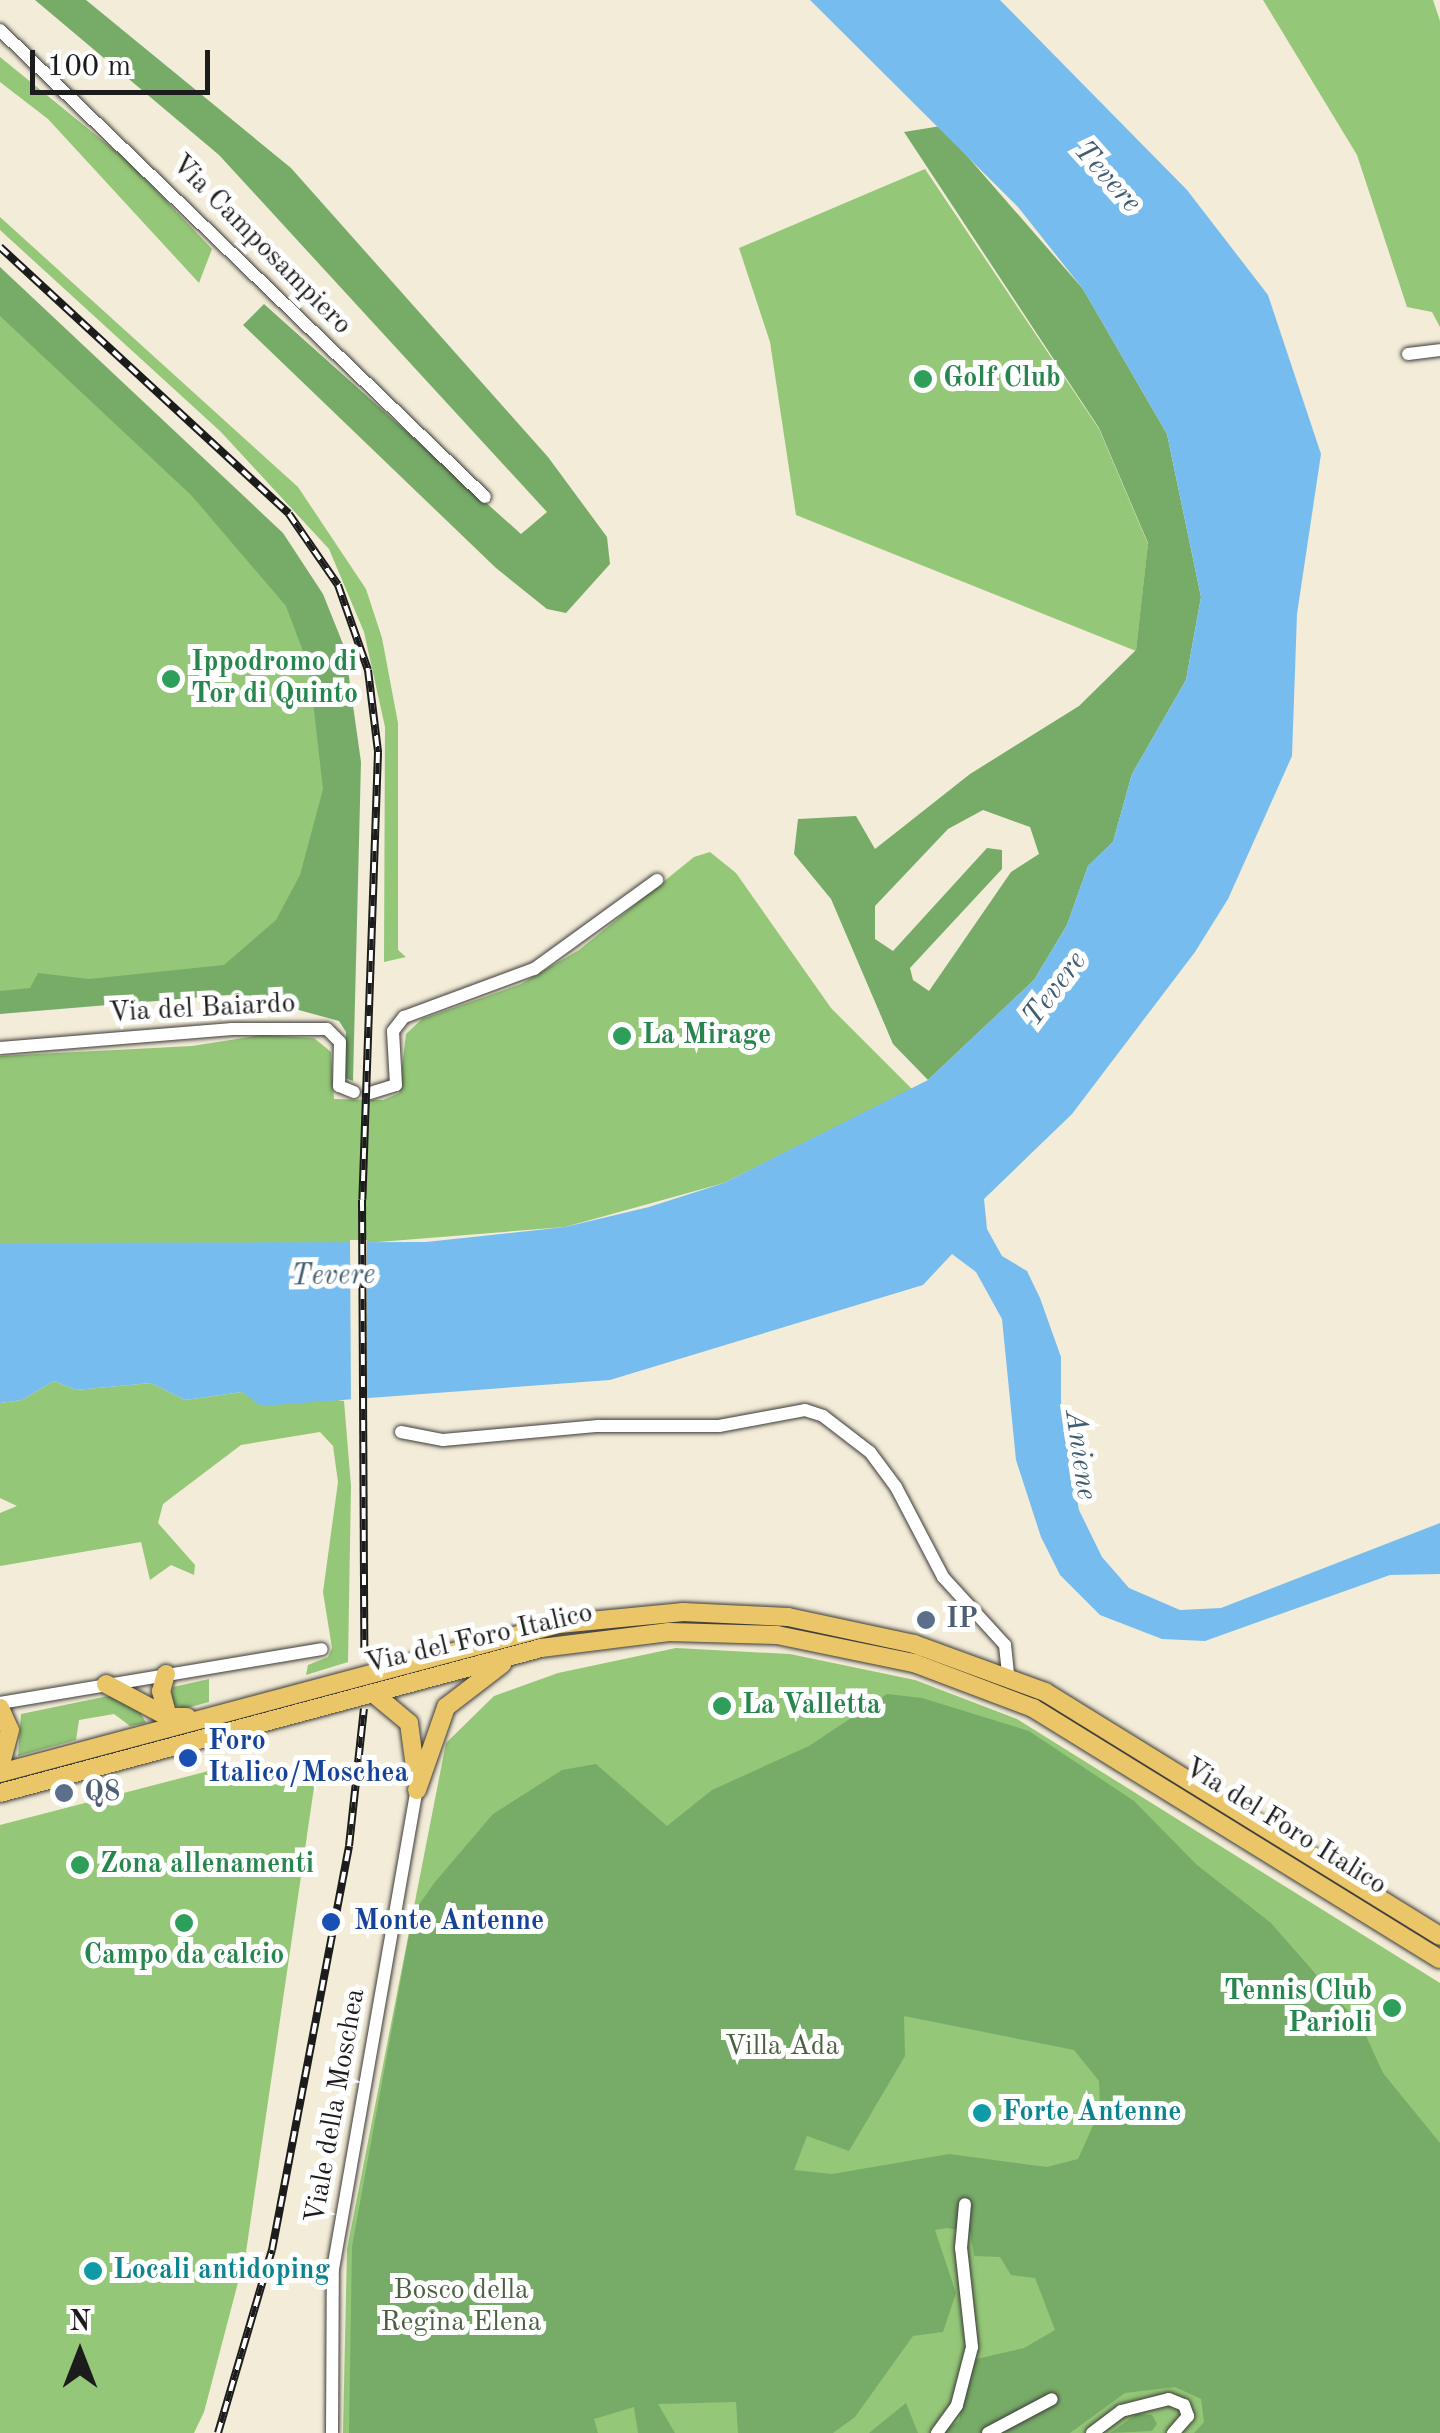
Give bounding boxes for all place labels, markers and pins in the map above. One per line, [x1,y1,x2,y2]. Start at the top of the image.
place label: Golf Club [943,362,1061,396]
marker: Golf Club [912,368,934,390]
place label: Ippodromo di Tor di Quinto [191,646,358,712]
marker: Ippodromo di Tor di Quinto [160,668,182,690]
place label: La Mirage [642,1019,771,1053]
marker: La Mirage [611,1025,633,1047]
place label: IP [946,1603,978,1637]
marker: IP [915,1609,937,1631]
place label: La Valletta [742,1689,881,1723]
marker: La Valletta [711,1695,733,1717]
place label: Foro Italico/Moschea [208,1725,409,1791]
marker: Foro Italico/Moschea [177,1747,199,1769]
place label: Q8 [84,1776,120,1810]
marker: Q8 [53,1782,75,1804]
place label: Zona allenamenti [100,1848,314,1882]
marker: Zona allenamenti [69,1854,91,1876]
place label: Monte Antenne [354,1905,544,1939]
marker: Monte Antenne [318,1909,344,1935]
marker: Campo da calcio [173,1912,195,1934]
place label: Campo da calcio [84,1939,284,1973]
place label: Tennis Club Parioli [1224,1975,1372,2041]
marker: Tennis Club Parioli [1381,1997,1403,2019]
place label: Forte Antenne [1002,2096,1181,2130]
marker: Forte Antenne [971,2102,993,2124]
place label: Locali antidoping [113,2254,330,2288]
marker: Locali antidoping [82,2260,104,2282]

